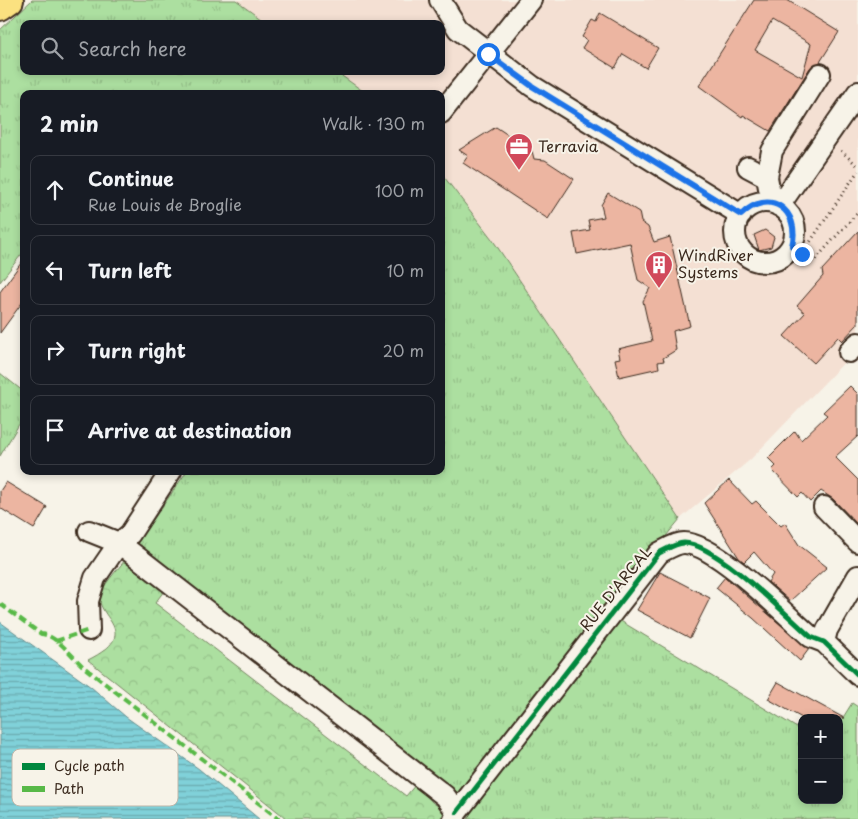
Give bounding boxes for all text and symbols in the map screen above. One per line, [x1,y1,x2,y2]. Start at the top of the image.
search box [20,20,445,75]
icon: search [38,34,66,62]
text: Search here [78,34,187,62]
route start [477,43,500,66]
text: 2 min [40,107,99,139]
text: Walk · 130 m [322,111,425,135]
office icon: Terravia [504,132,534,171]
place label: Terravia [538,134,599,157]
text: Continue [88,164,174,192]
icon: ahead [41,176,69,204]
text: 100 m [375,178,424,202]
text: Rue Louis de Broglie [88,192,242,216]
place label: WindRiver Systems [678,243,753,283]
route end [791,243,814,266]
building icon: WindRiver Systems [644,250,674,289]
icon: left [41,256,69,284]
text: Turn left [88,256,172,284]
text: 10 m [387,258,424,282]
icon: right [41,336,69,364]
text: Turn right [88,336,186,364]
text: 20 m [383,338,424,362]
icon: arrive [41,416,69,444]
text: Arrive at destination [88,416,292,444]
street label: RUE D'ARCAL [573,541,656,635]
map controls [798,714,843,804]
button: + [798,714,843,759]
legend [12,749,178,806]
text: Cycle path [54,755,125,776]
button: − [798,759,843,804]
text: Path [54,778,84,799]

